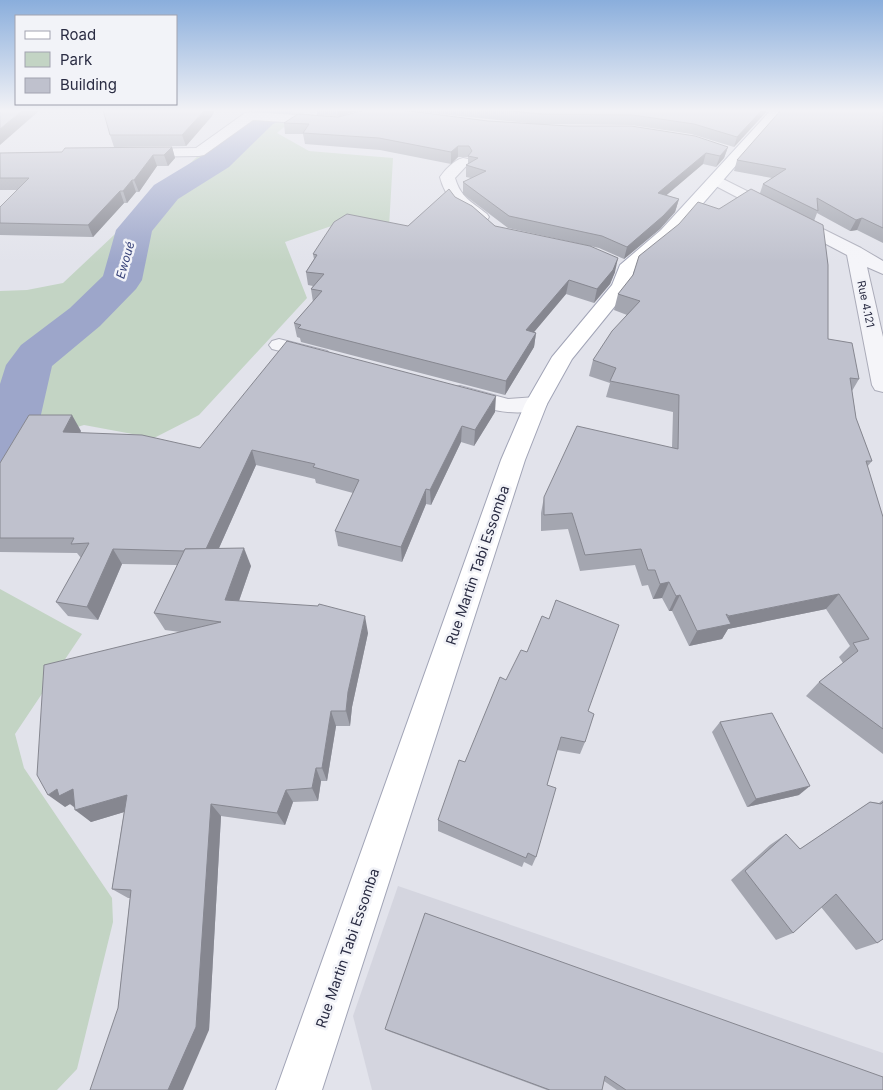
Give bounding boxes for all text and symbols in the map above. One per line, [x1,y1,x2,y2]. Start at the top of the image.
legend [15,15,178,105]
text: Road [60,25,96,44]
text: Park [60,50,93,69]
text: Building [60,75,117,94]
water label: Ewoué [113,240,137,280]
street label: Rue 4.121 [854,279,878,329]
street label: Rue Martin Tabi Essomba [442,483,512,647]
street label: Rue Martin Tabi Essomba [312,866,382,1030]

